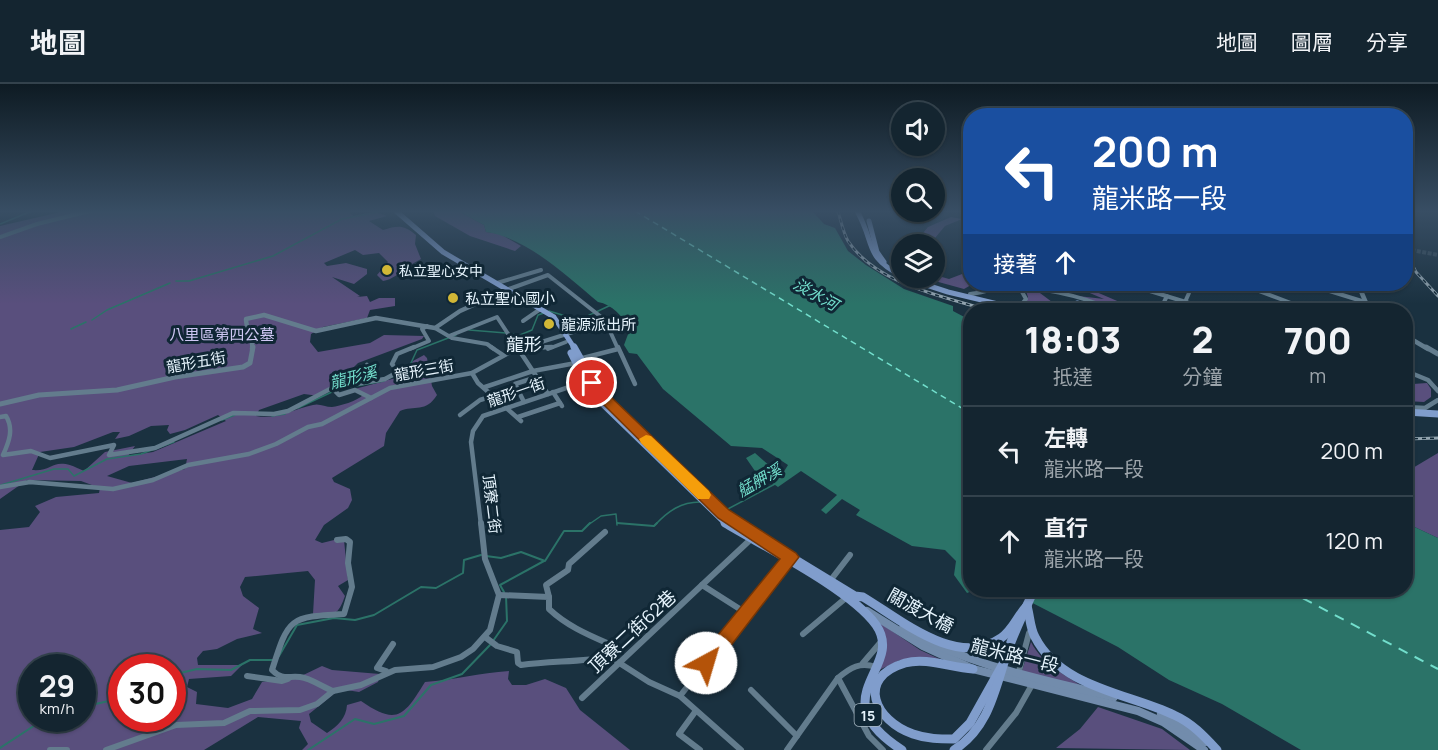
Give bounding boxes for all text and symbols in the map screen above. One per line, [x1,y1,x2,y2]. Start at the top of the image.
text: 地圖 [30,23,86,61]
text: 地圖 [1216,28,1258,56]
text: 圖層 [1291,28,1333,56]
text: 分享 [1366,28,1408,56]
map controls [891,102,945,288]
button: sound [891,102,945,156]
text: 200 m [1092,122,1218,180]
icon: left [993,132,1071,210]
button: search [891,168,945,222]
text: 龍米路一段 [1092,179,1227,216]
button: layers [891,234,945,288]
icon: ahead [1049,246,1082,279]
text: 接著 [993,249,1037,279]
place label: 私立聖心女中 [399,261,483,280]
marker: 私立聖心女中 [380,263,394,277]
water label: 淡水河 [790,273,845,317]
place label: 私立聖心國小 [465,288,555,309]
marker: 私立聖心國小 [446,291,460,305]
place label: 龍源派出所 [561,314,636,335]
text: 18:03 [1024,315,1121,364]
text: 2 [1192,315,1213,364]
text: 700 [1284,316,1352,365]
marker: 龍源派出所 [542,317,556,331]
park label: 八里區第四公墓 [169,324,275,345]
district label: 龍形 [506,332,542,356]
street label: 龍形五街 [165,346,227,378]
street label: 龍形三街 [393,354,455,386]
pin [566,357,617,408]
water label: 龍形溪 [327,360,381,393]
text: m [1309,362,1326,389]
text: 抵達 [1053,363,1093,390]
text: 分鐘 [1183,363,1223,390]
icon: arrive [575,366,608,399]
street label: 龍形一街 [484,372,548,412]
text: 左轉 [1044,423,1088,453]
icon: left [993,435,1026,468]
text: 200 m [1321,436,1383,466]
text: 龍米路一段 [1044,455,1144,482]
water label: 艋舺溪 [733,457,787,502]
street label: 頂寮二街 [478,473,506,535]
text: 直行 [1044,513,1088,543]
icon: ahead [993,525,1026,558]
text: 120 m [1325,526,1383,556]
text: 龍米路一段 [1044,545,1144,572]
street label: 關渡大橋 [884,582,958,638]
street label: 頂寮二街62巷 [583,584,681,678]
position arrow [674,631,738,695]
street label: 龍米路一段 [968,632,1062,678]
speed limit sign: 30 [108,654,186,732]
text: 29 [39,665,75,706]
text: km/h [40,698,74,719]
road number: 15 [854,704,882,726]

